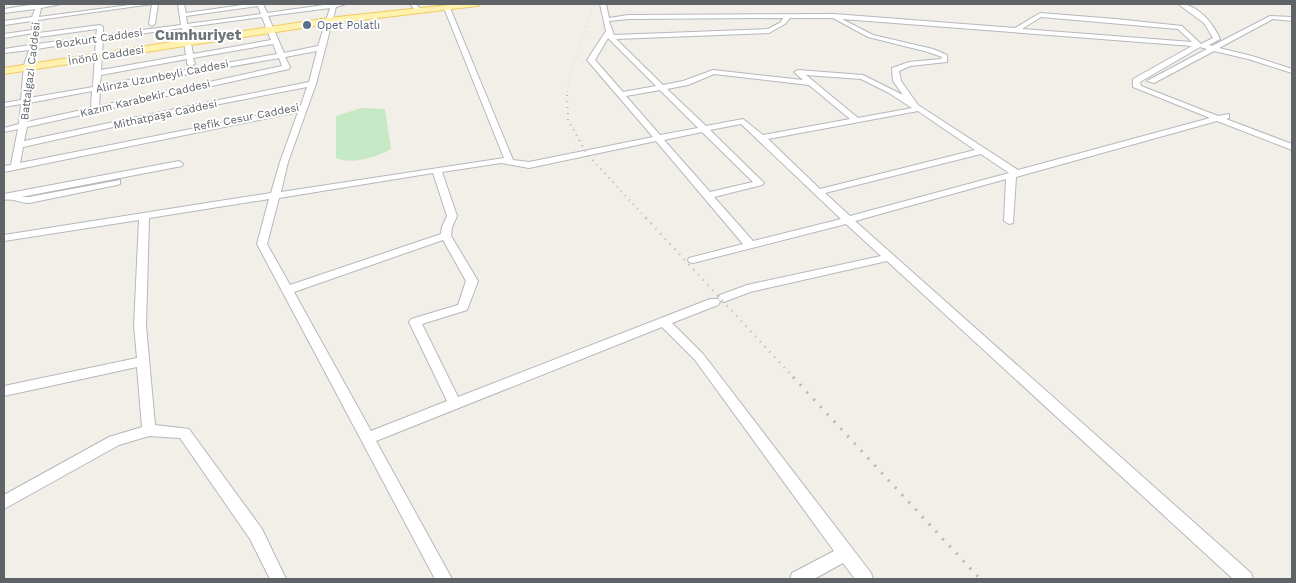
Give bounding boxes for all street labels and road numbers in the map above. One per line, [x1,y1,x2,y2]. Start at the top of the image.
street label: Battalgazi Caddesi [18,21,43,121]
street label: Bozkurt Caddesi [55,26,143,51]
street label: İnönü Caddesi [67,42,145,68]
street label: Alirıza Uzunbeyli Caddesi [95,57,230,96]
street label: Kazım Karabekir Caddesi [79,77,212,120]
street label: Mithatpaşa Caddesi [112,97,218,132]
street label: Refik Cesur Caddesi [192,101,300,134]

